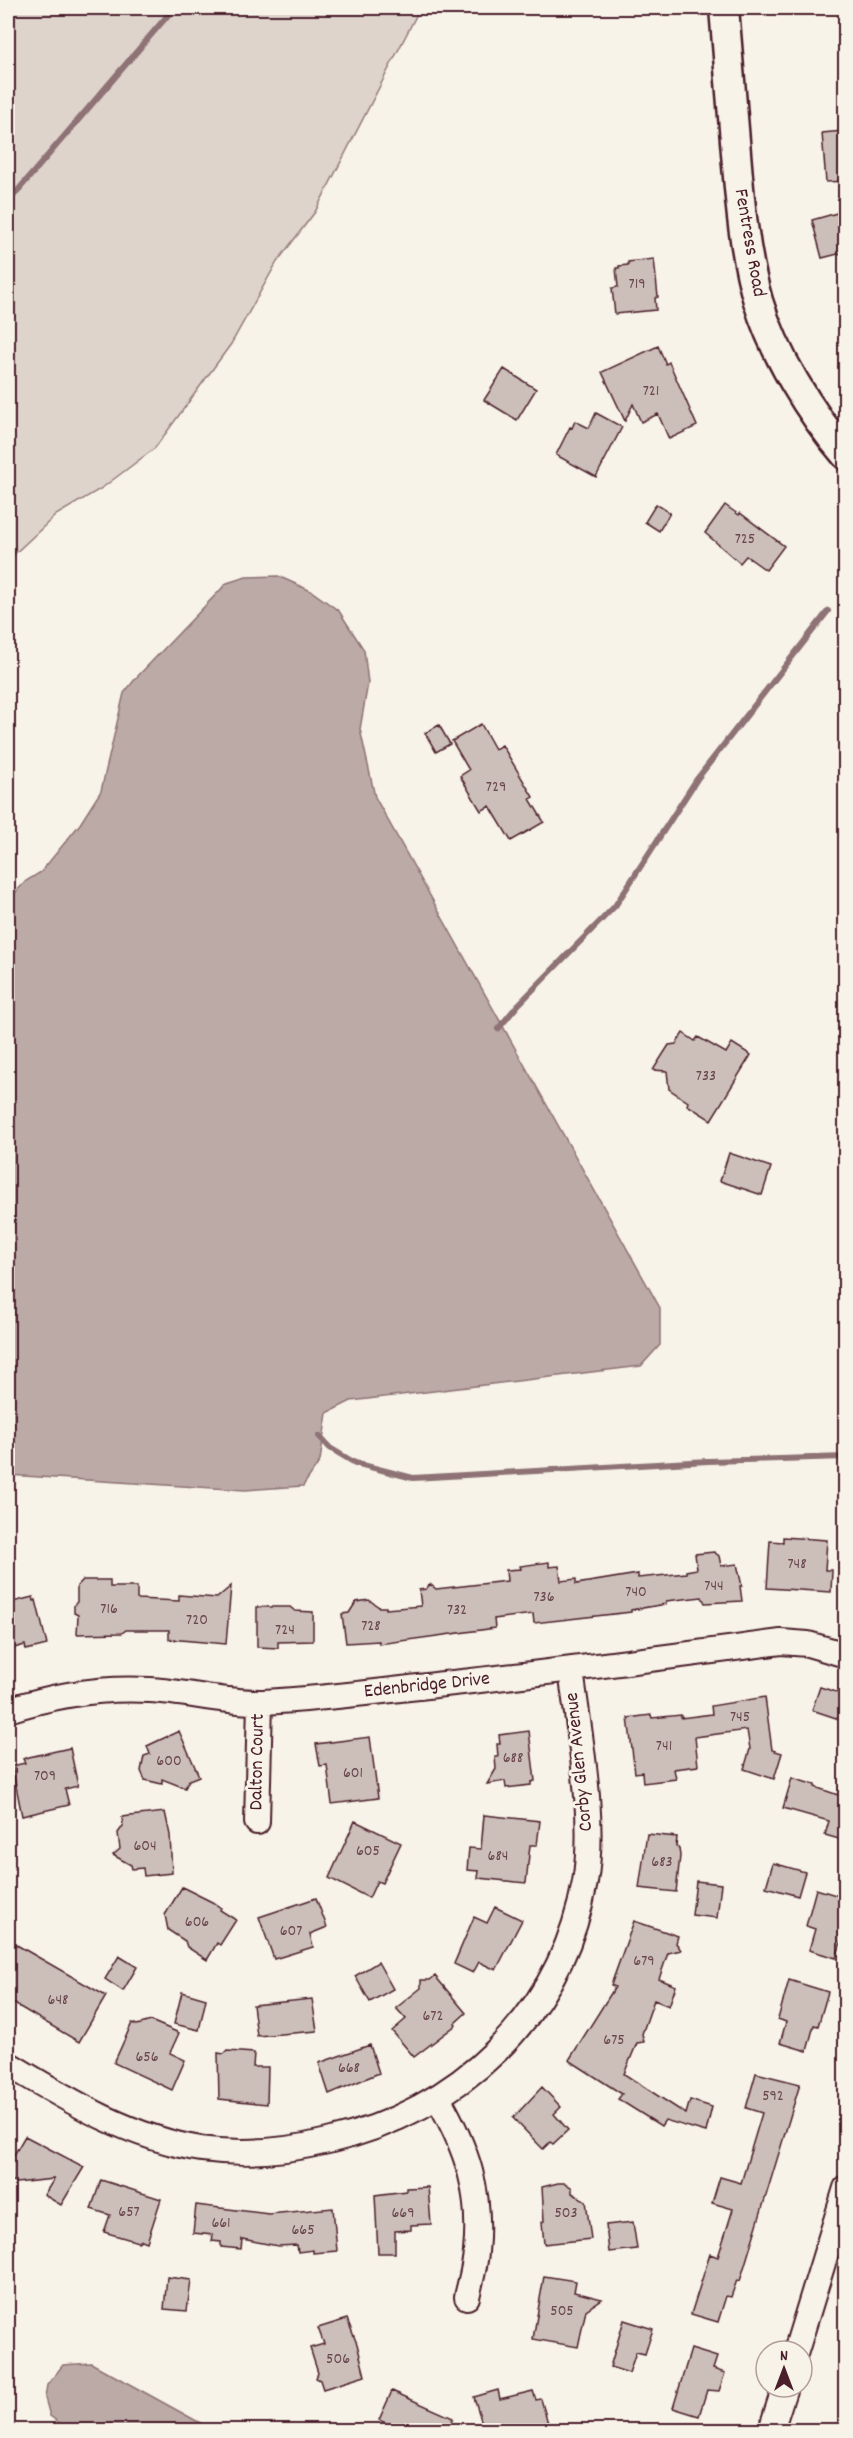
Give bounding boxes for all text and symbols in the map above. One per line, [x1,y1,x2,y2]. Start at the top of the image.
street label: Fentress Road [726,187,772,299]
house number: 719 [629,273,645,296]
house number: 721 [643,380,659,403]
house number: 725 [735,528,755,551]
house number: 729 [486,776,506,799]
house number: 733 [696,1065,716,1088]
house number: 748 [787,1553,807,1576]
house number: 744 [704,1575,724,1598]
house number: 740 [625,1581,647,1604]
house number: 736 [533,1586,555,1609]
house number: 716 [100,1598,118,1621]
house number: 732 [447,1599,467,1622]
house number: 720 [186,1609,208,1632]
house number: 728 [361,1615,381,1638]
house number: 724 [275,1619,295,1642]
street label: Edenbridge Drive [363,1665,491,1707]
street label: Corby Glen Avenue [559,1691,601,1833]
house number: 745 [730,1706,750,1729]
street label: Dalton Court [243,1713,273,1811]
house number: 741 [656,1735,672,1758]
house number: 688 [503,1747,523,1770]
house number: 600 [156,1750,182,1773]
house number: 601 [343,1762,363,1785]
house number: 709 [34,1765,56,1788]
house number: 604 [133,1835,157,1858]
house number: 605 [356,1840,380,1863]
house number: 684 [488,1845,508,1868]
house number: 683 [651,1851,673,1874]
house number: 606 [185,1911,209,1934]
house number: 607 [280,1920,302,1943]
house number: 679 [633,1950,655,1973]
house number: 648 [48,1989,68,2012]
house number: 672 [423,2005,443,2028]
house number: 675 [603,2029,625,2052]
house number: 656 [135,2046,159,2069]
house number: 668 [338,2057,360,2080]
house number: 592 [762,2085,784,2108]
house number: 657 [118,2201,140,2224]
house number: 669 [391,2202,415,2225]
house number: 503 [554,2202,578,2225]
house number: 661 [211,2212,231,2235]
house number: 665 [291,2219,315,2242]
house number: 505 [550,2300,574,2323]
north arrow [754,2339,814,2399]
text: N [780,2345,788,2368]
house number: 506 [326,2348,350,2371]

